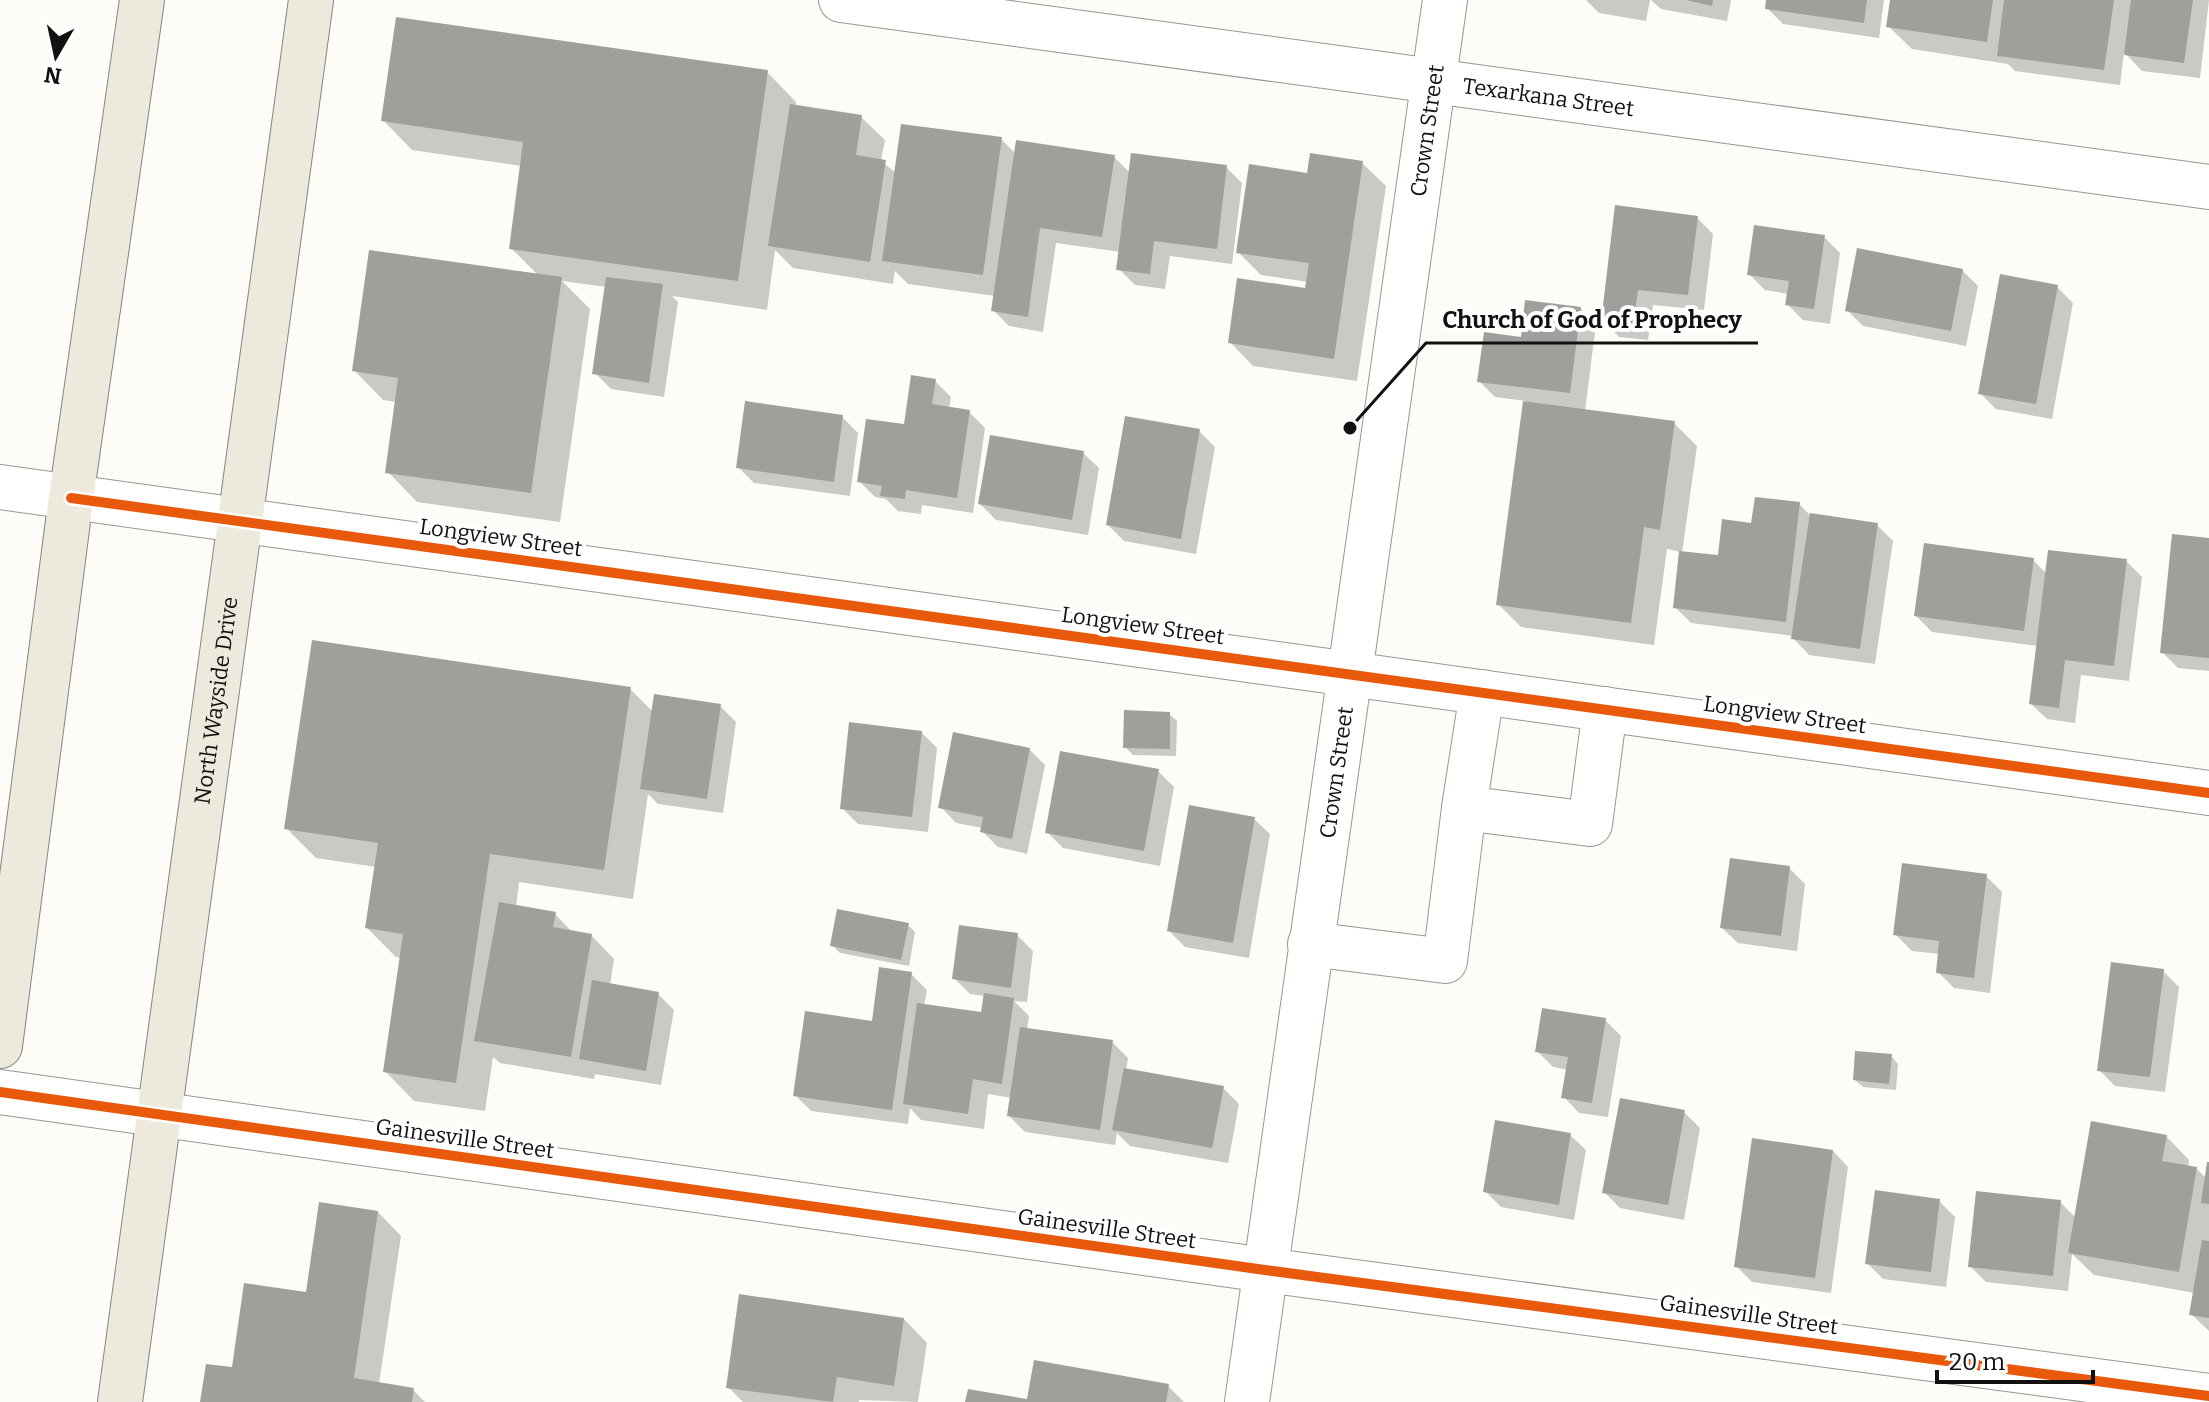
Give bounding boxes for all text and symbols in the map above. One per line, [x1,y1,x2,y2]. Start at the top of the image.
north arrow [16,16,96,96]
text: N [42,61,63,90]
street label: Crown Street [1404,63,1450,198]
street label: Texarkana Street [1461,72,1636,122]
callout: Church of God of Prophecy [1426,295,1758,343]
text: Church of God of Prophecy [1442,306,1742,334]
street label: Longview Street [418,513,584,562]
street label: North Wayside Drive [189,595,244,806]
street label: Longview Street [1060,601,1226,650]
street label: Longview Street [1702,690,1868,739]
street label: Crown Street [1314,705,1359,840]
street label: Gainesville Street [374,1113,556,1164]
street label: Gainesville Street [1016,1203,1198,1254]
street label: Gainesville Street [1658,1289,1840,1340]
scale bar [1937,1334,2093,1384]
text: 20 m [1949,1348,2005,1376]

